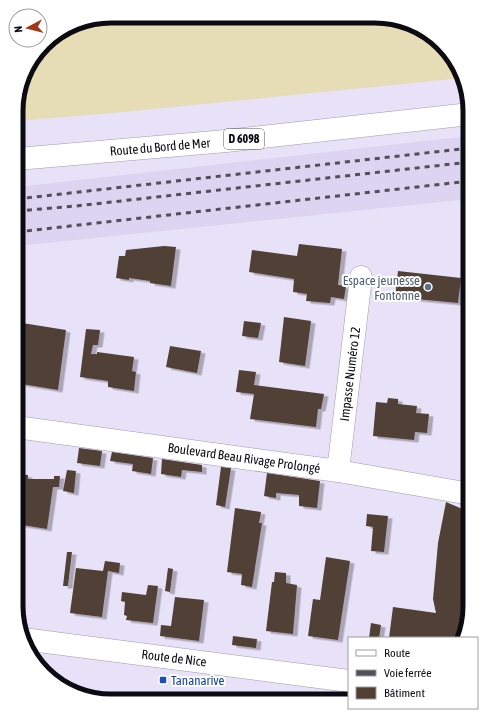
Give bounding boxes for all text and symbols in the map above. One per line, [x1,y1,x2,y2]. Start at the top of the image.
north arrow [8,8,48,48]
text: N [12,25,24,33]
road number: D 6098 [224,129,264,149]
street label: Route du Bord de Mer [109,135,211,159]
place label: Espace jeunesse Fontonne [343,273,420,303]
marker: Espace jeunesse Fontonne [423,282,433,292]
street label: Impasse Numéro 12 [337,326,363,422]
street label: Boulevard Beau Rivage Prolongé [167,440,321,476]
legend [348,637,478,709]
text: Route [384,646,410,660]
street label: Route de Nice [141,647,207,669]
text: Voie ferrée [384,666,432,680]
place label: Tananarive [171,673,225,688]
marker: Tananarive [158,675,168,685]
text: Bâtiment [384,686,425,700]

